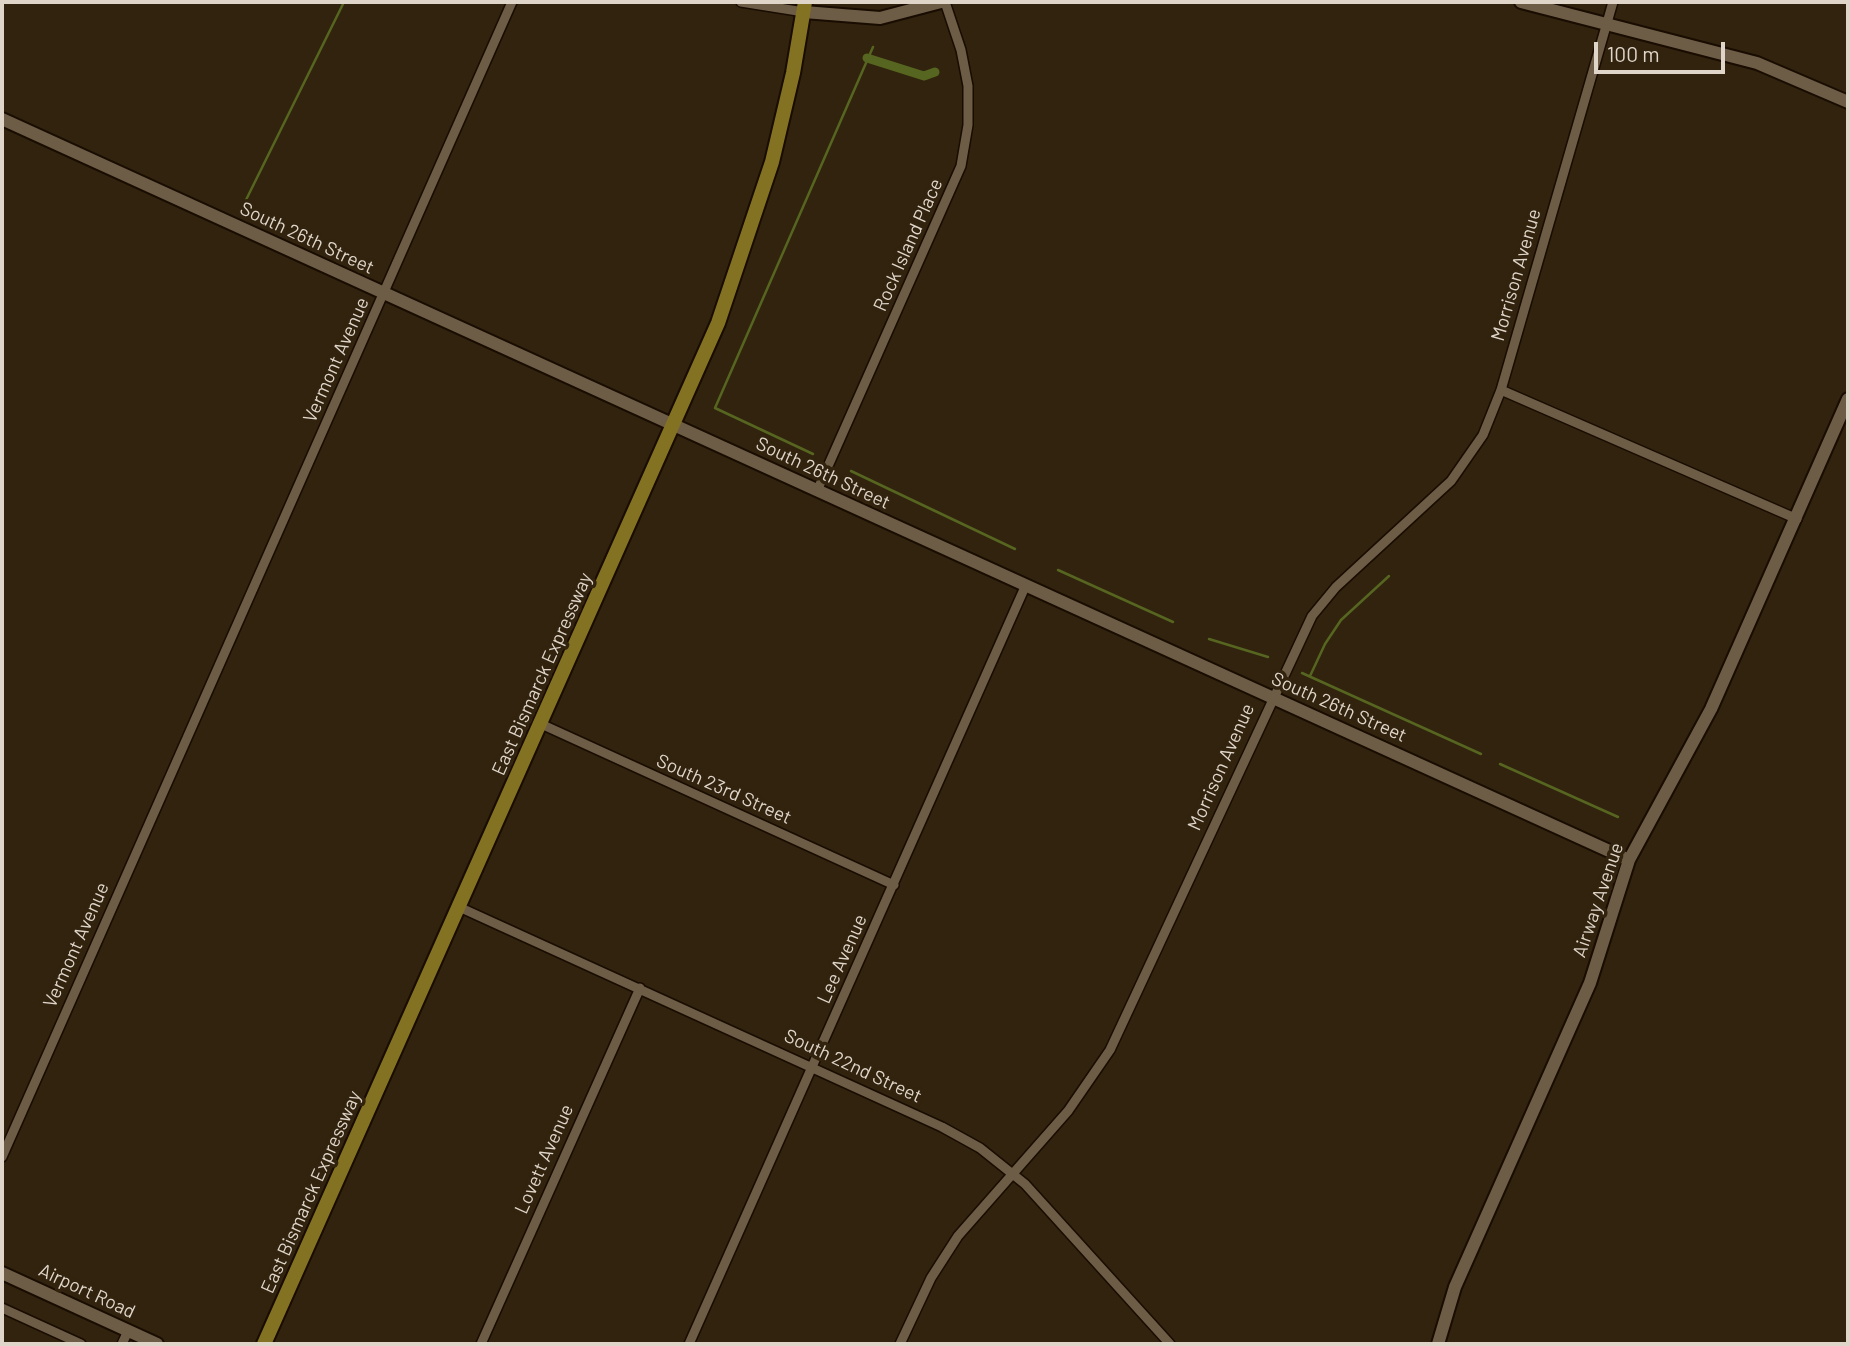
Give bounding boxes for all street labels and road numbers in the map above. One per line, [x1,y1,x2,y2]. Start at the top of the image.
street label: Rock Island Place [869,175,947,315]
street label: South 26th Street [236,197,378,279]
street label: Morrison Avenue [1486,206,1546,344]
street label: Vermont Avenue [298,294,374,426]
street label: South 26th Street [752,432,894,514]
street label: East Bismarck Expressway [487,569,597,779]
street label: South 26th Street [1268,667,1410,747]
street label: Morrison Avenue [1183,700,1259,834]
street label: South 23rd Street [653,749,795,829]
street label: Airway Avenue [1568,840,1628,960]
street label: Vermont Avenue [38,879,114,1011]
street label: Lee Avenue [812,911,872,1007]
street label: South 22nd Street [781,1024,925,1108]
street label: East Bismarck Expressway [256,1087,366,1297]
street label: Lovett Avenue [510,1101,578,1217]
street label: Airport Road [35,1259,139,1323]

